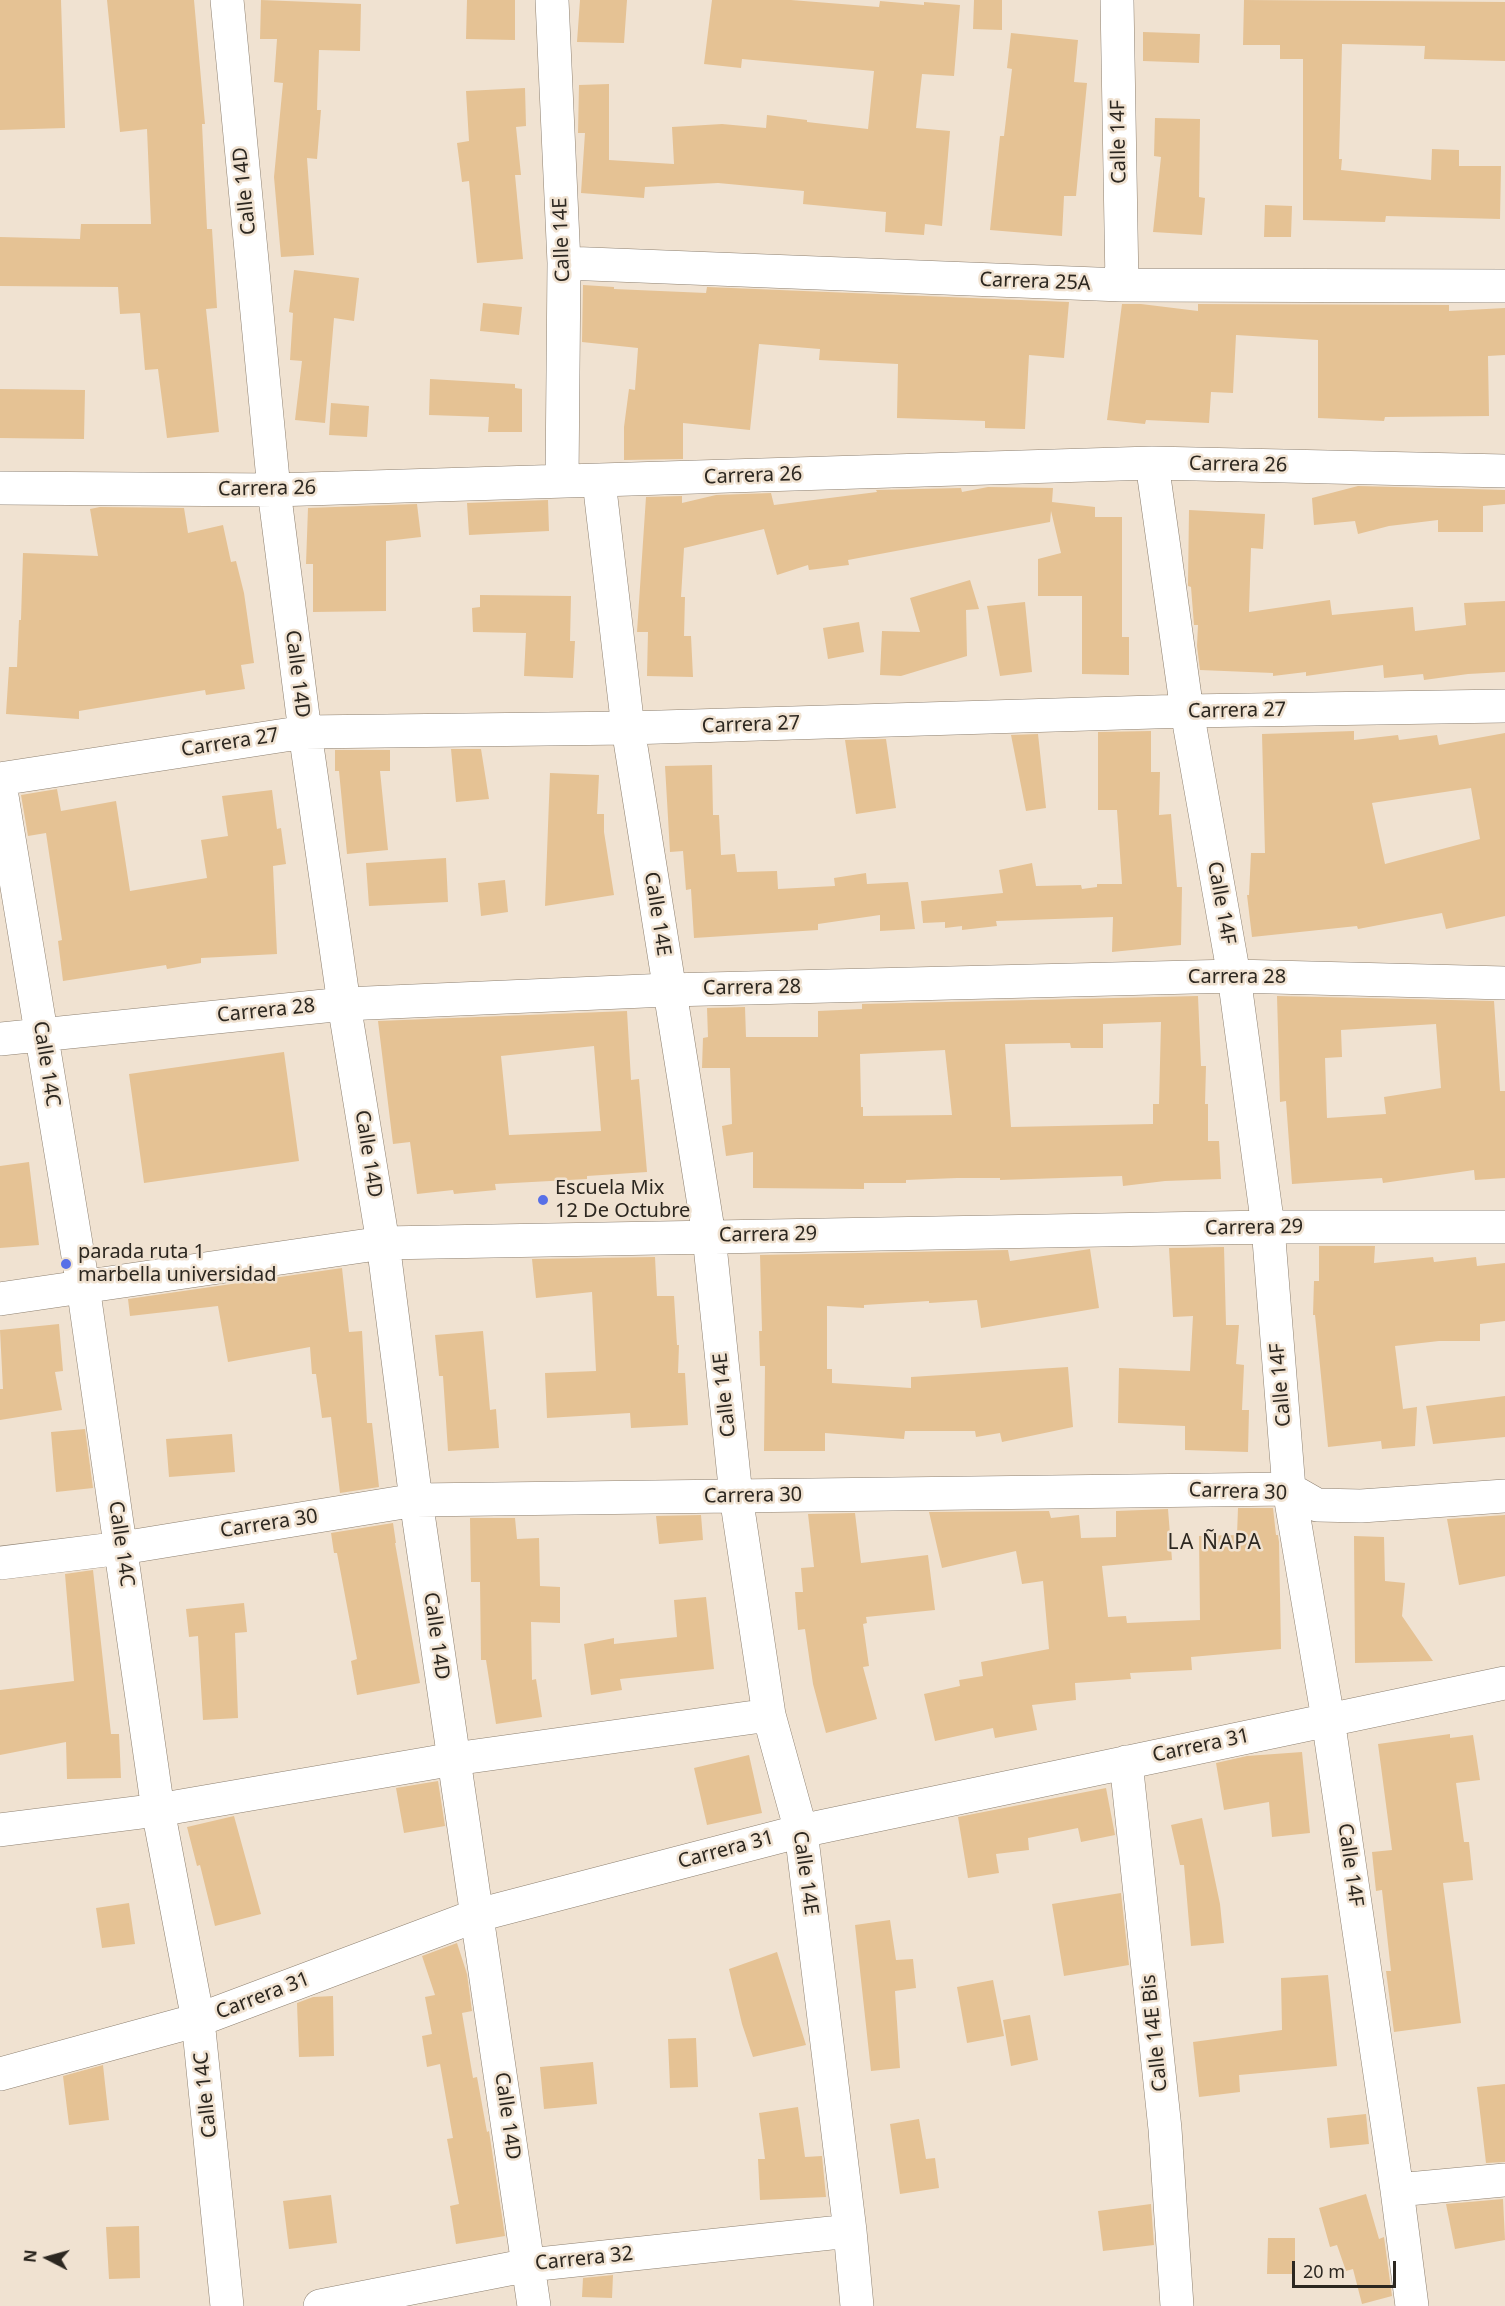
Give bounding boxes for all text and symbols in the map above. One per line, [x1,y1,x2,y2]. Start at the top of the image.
street label: Calle 14F [1106,100,1132,184]
street label: Calle 14D [228,146,262,236]
street label: Calle 14E [549,197,575,283]
street label: Carrera 25A [979,268,1091,296]
street label: Carrera 26 [1189,452,1287,478]
street label: Carrera 26 [703,462,803,490]
street label: Carrera 26 [218,476,316,502]
street label: Calle 14D [280,629,314,719]
street label: Carrera 27 [1188,698,1286,724]
street label: Carrera 27 [701,711,801,739]
street label: Carrera 27 [180,723,280,763]
street label: Calle 14F [1202,860,1240,946]
street label: Calle 14E [639,870,675,958]
street label: Carrera 28 [1188,965,1286,989]
street label: Carrera 28 [703,975,801,1001]
street label: Carrera 28 [216,994,316,1028]
street label: Calle 14C [27,1020,65,1108]
street label: Calle 14D [349,1109,387,1199]
place label: Escuela Mix 12 De Octubre [555,1176,690,1223]
marker: Escuela Mix 12 De Octubre [536,1193,550,1207]
street label: Carrera 29 [1205,1215,1303,1241]
street label: Carrera 29 [719,1222,817,1248]
place label: parada ruta 1 marbella universidad [78,1240,277,1287]
marker: parada ruta 1 marbella universidad [59,1257,73,1271]
street label: Calle 14F [1265,1342,1297,1428]
street label: Calle 14E [709,1352,741,1438]
street label: Carrera 30 [1188,1478,1288,1506]
street label: Carrera 30 [704,1483,802,1509]
street label: Calle 14C [103,1500,139,1588]
street label: Carrera 30 [219,1504,319,1544]
district label: LA ÑAPA [1168,1530,1262,1556]
street label: Calle 14D [418,1591,454,1681]
street label: Carrera 31 [1150,1724,1252,1768]
street label: Calle 14F [1332,1822,1368,1908]
street label: Carrera 31 [675,1826,777,1874]
street label: Calle 14E [787,1829,823,1917]
street label: Carrera 31 [213,1967,313,2025]
street label: Calle 14E Bis [1137,1973,1173,2093]
street label: Calle 14C [190,2051,222,2139]
street label: Calle 14D [489,2071,525,2161]
north arrow [18,2228,78,2288]
street label: Carrera 32 [534,2242,634,2276]
text: N [18,2249,42,2264]
scale bar [1295,2249,1398,2287]
text: 20 m [1303,2259,1345,2283]

